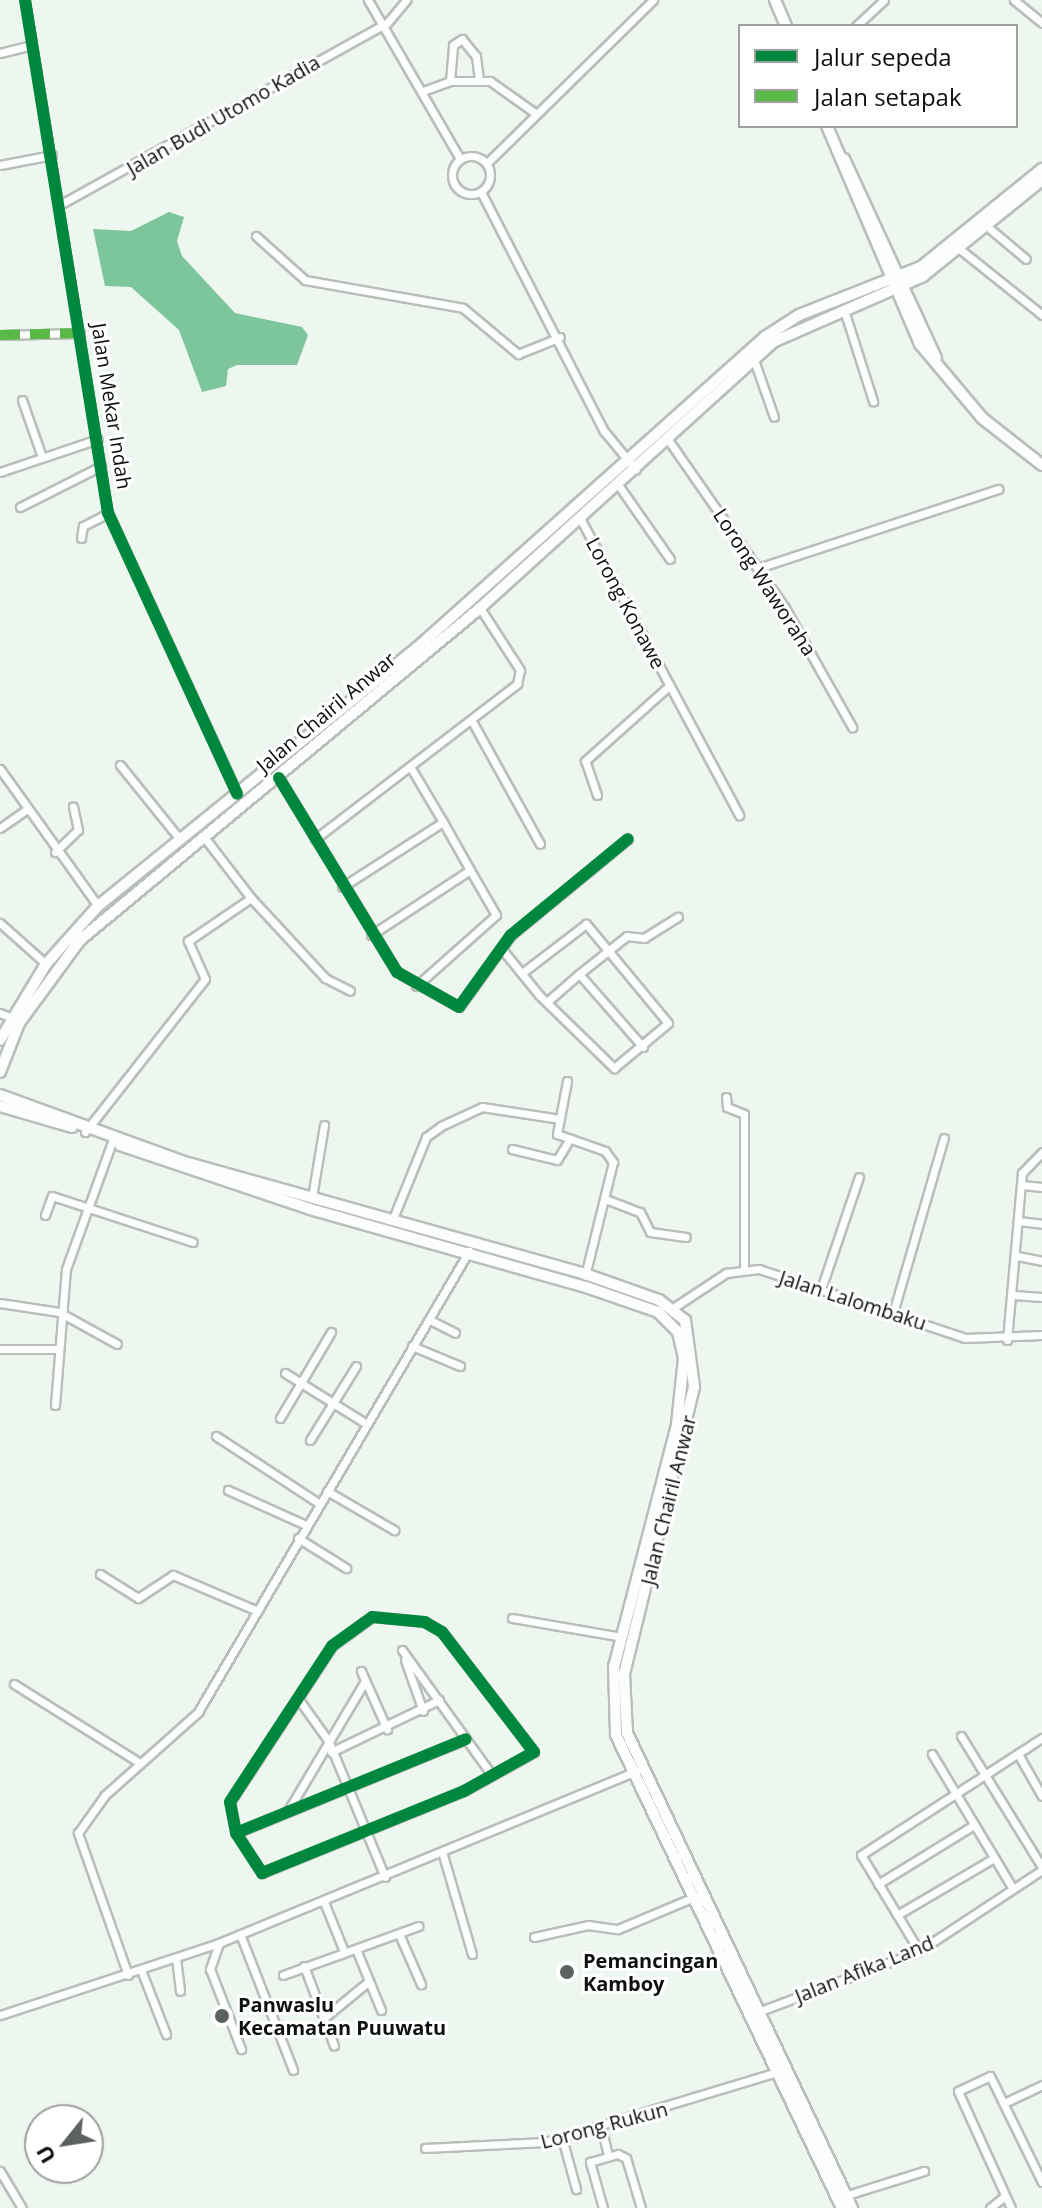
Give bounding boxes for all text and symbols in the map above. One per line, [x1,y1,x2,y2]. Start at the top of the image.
legend [738,24,1018,128]
text: Jalur sepeda [814,40,952,73]
street label: Jalan Budi Utomo Kadia [122,50,324,180]
text: Jalan setapak [814,80,962,113]
street label: Jalan Mekar Indah [87,321,137,491]
street label: Lorong Waworaha [708,504,822,660]
street label: Lorong Konawe [581,533,671,673]
street label: Jalan Chairil Anwar [252,647,400,777]
street label: Jalan Lalombaku [776,1265,930,1335]
street label: Jalan Chairil Anwar [635,1413,701,1587]
street label: Jalan Afika Land [791,1930,937,2008]
place label: Pemancingan Kamboy [583,1948,718,1995]
marker: Pemancingan Kamboy [558,1963,576,1981]
place label: Panwaslu Kecamatan Puuwatu [238,1992,446,2039]
marker: Panwaslu Kecamatan Puuwatu [213,2007,231,2025]
street label: Lorong Rukun [538,2097,670,2153]
north arrow [24,2104,104,2184]
text: U [28,2140,62,2170]

